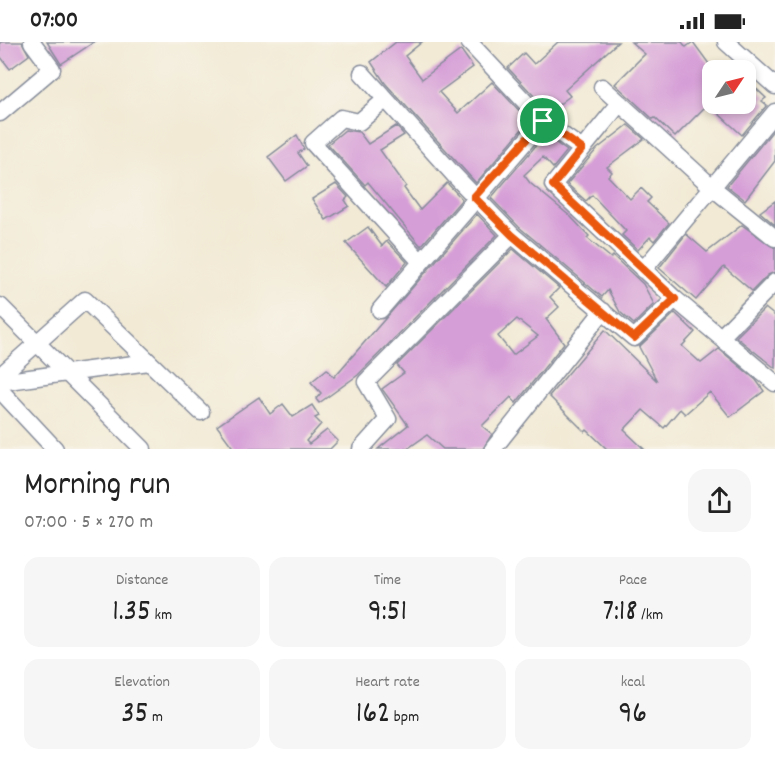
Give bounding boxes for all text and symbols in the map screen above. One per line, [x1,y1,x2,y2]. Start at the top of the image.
text: 07:00 [30,6,78,37]
north arrow [702,60,756,114]
map controls [702,60,756,114]
pin [517,95,568,146]
icon: arrive [526,104,559,137]
text: Morning run [24,463,171,510]
button: share [688,469,751,532]
text: 07:00 · 5 × 270 m [24,509,153,537]
text: Distance [116,569,168,592]
text: Time [374,569,401,592]
text: Pace [619,569,647,592]
text: 1.35 [112,592,151,635]
text: 9:51 [368,592,407,635]
text: 7:18 [602,592,637,635]
text: km [151,604,172,627]
text: /km [637,604,663,627]
text: Elevation [114,671,170,694]
text: Heart rate [355,671,420,694]
text: kcal [621,671,645,694]
text: 35 [121,694,148,737]
text: 162 [356,694,390,737]
text: 96 [619,694,647,737]
text: m [148,706,163,729]
text: bpm [390,706,419,729]

